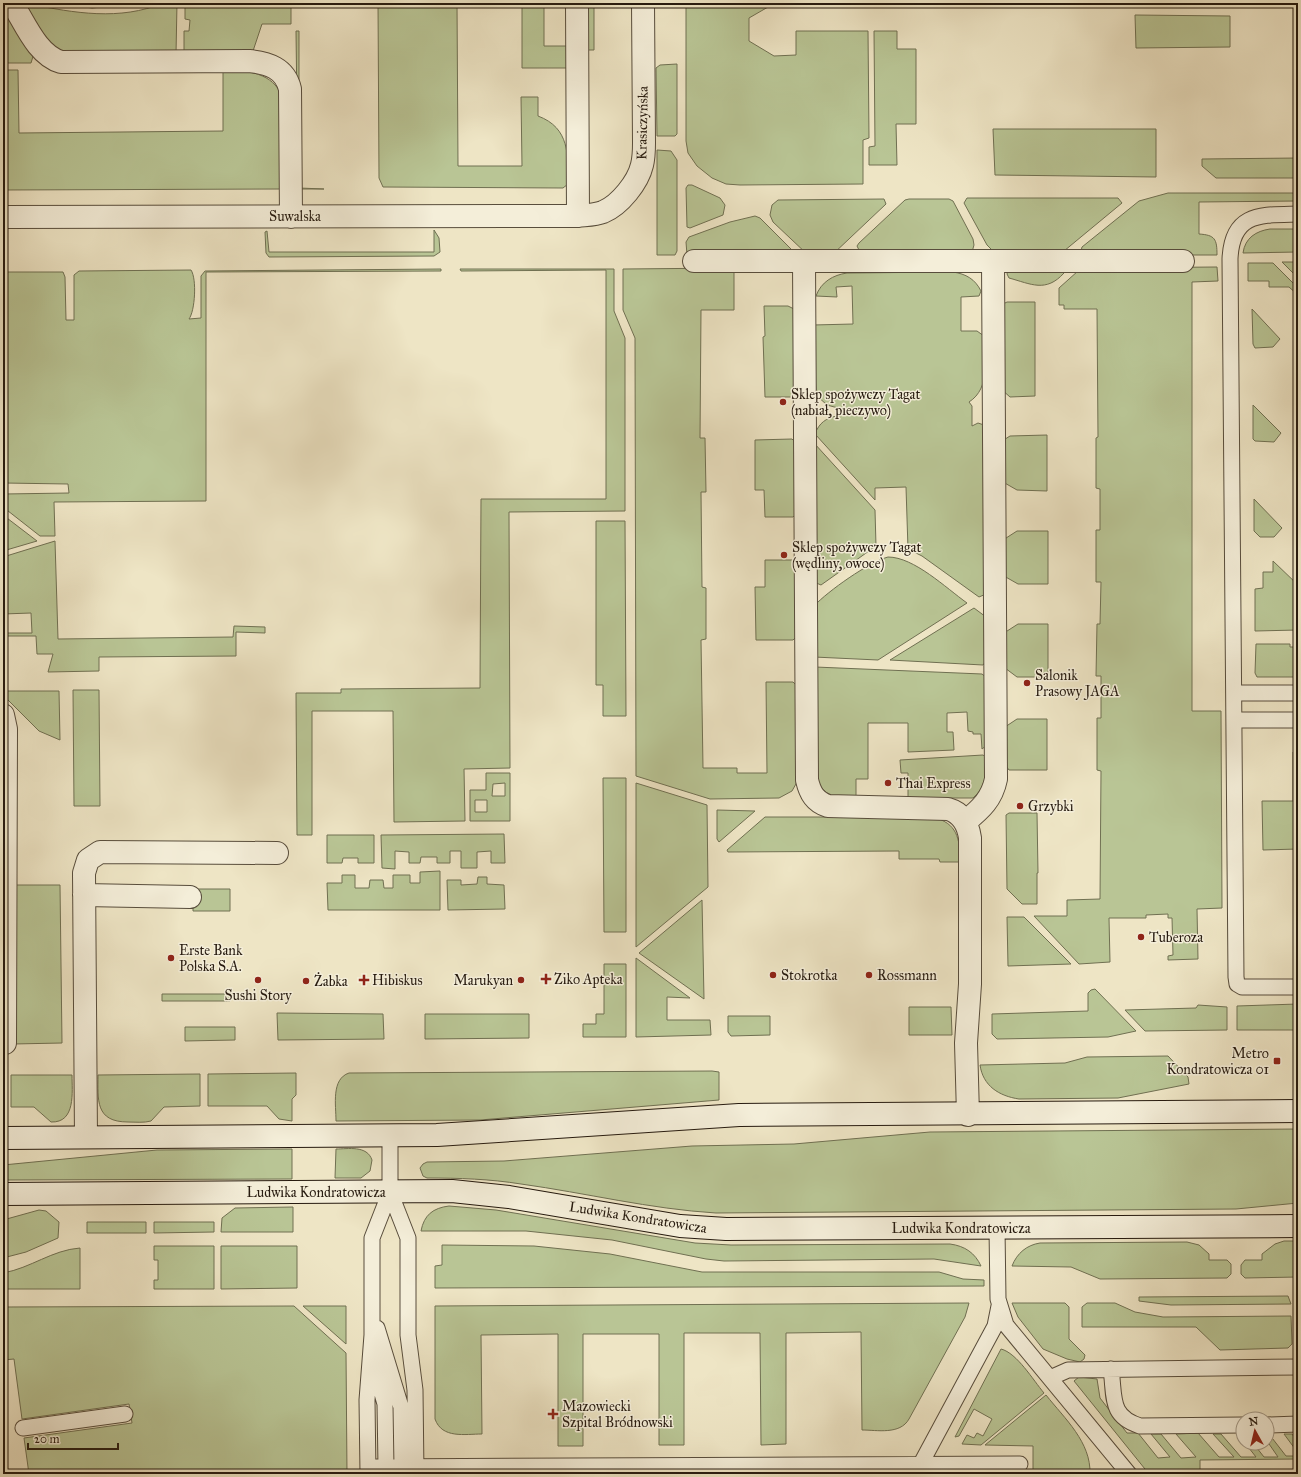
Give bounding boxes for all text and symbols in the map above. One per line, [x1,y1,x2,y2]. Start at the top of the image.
street label: Krasiczyńska [633,86,652,160]
street label: Suwalska [269,208,321,225]
place label: Sklep spożywczy Tagat (nabiał, pieczywo) [791,386,921,420]
marker: Sklep spożywczy Tagat (nabiał, pieczywo) [778,397,788,407]
place label: Sklep spożywczy Tagat (wędliny, owoce) [792,539,922,573]
marker: Sklep spożywczy Tagat (wędliny, owoce) [779,550,789,560]
place label: Salonik Prasowy JAGA [1035,667,1120,701]
marker: Salonik Prasowy JAGA [1022,678,1032,688]
place label: Thai Express [896,775,971,792]
marker: Thai Express [883,778,893,788]
place label: Grzybki [1028,798,1074,815]
marker: Grzybki [1015,801,1025,811]
place label: Tuberoza [1149,929,1203,946]
marker: Tuberoza [1136,932,1146,942]
place label: Erste Bank Polska S.A. [179,942,243,975]
marker: Erste Bank Polska S.A. [166,953,176,963]
place label: Stokrotka [781,967,837,984]
place label: Rossmann [877,967,937,984]
marker: Stokrotka [768,970,778,980]
marker: Rossmann [864,970,874,980]
place label: Ziko Apteka [554,971,623,988]
place label: Żabka [314,972,348,990]
place label: Hibiskus [372,972,423,989]
place label: Marukyan [453,972,513,989]
marker: Ziko Apteka [541,974,551,984]
marker: Sushi Story [253,975,263,985]
marker: Hibiskus [359,975,369,985]
marker: Marukyan [516,975,526,985]
marker: Żabka [301,976,311,986]
place label: Sushi Story [224,987,292,1004]
place label: Metro Kondratowicza 01 [1166,1045,1269,1078]
marker: Metro Kondratowicza 01 [1272,1056,1282,1066]
street label: Ludwika Kondratowicza [246,1184,386,1201]
street label: Ludwika Kondratowicza [568,1198,708,1237]
street label: Ludwika Kondratowicza [891,1220,1031,1237]
place label: Mazowiecki Szpital Bródnowski [562,1398,673,1431]
marker: Mazowiecki Szpital Bródnowski [547,1408,559,1420]
north arrow [1235,1411,1275,1451]
text: N [1248,1414,1260,1429]
scale bar [28,1425,118,1451]
text: 20 m [34,1432,60,1446]

